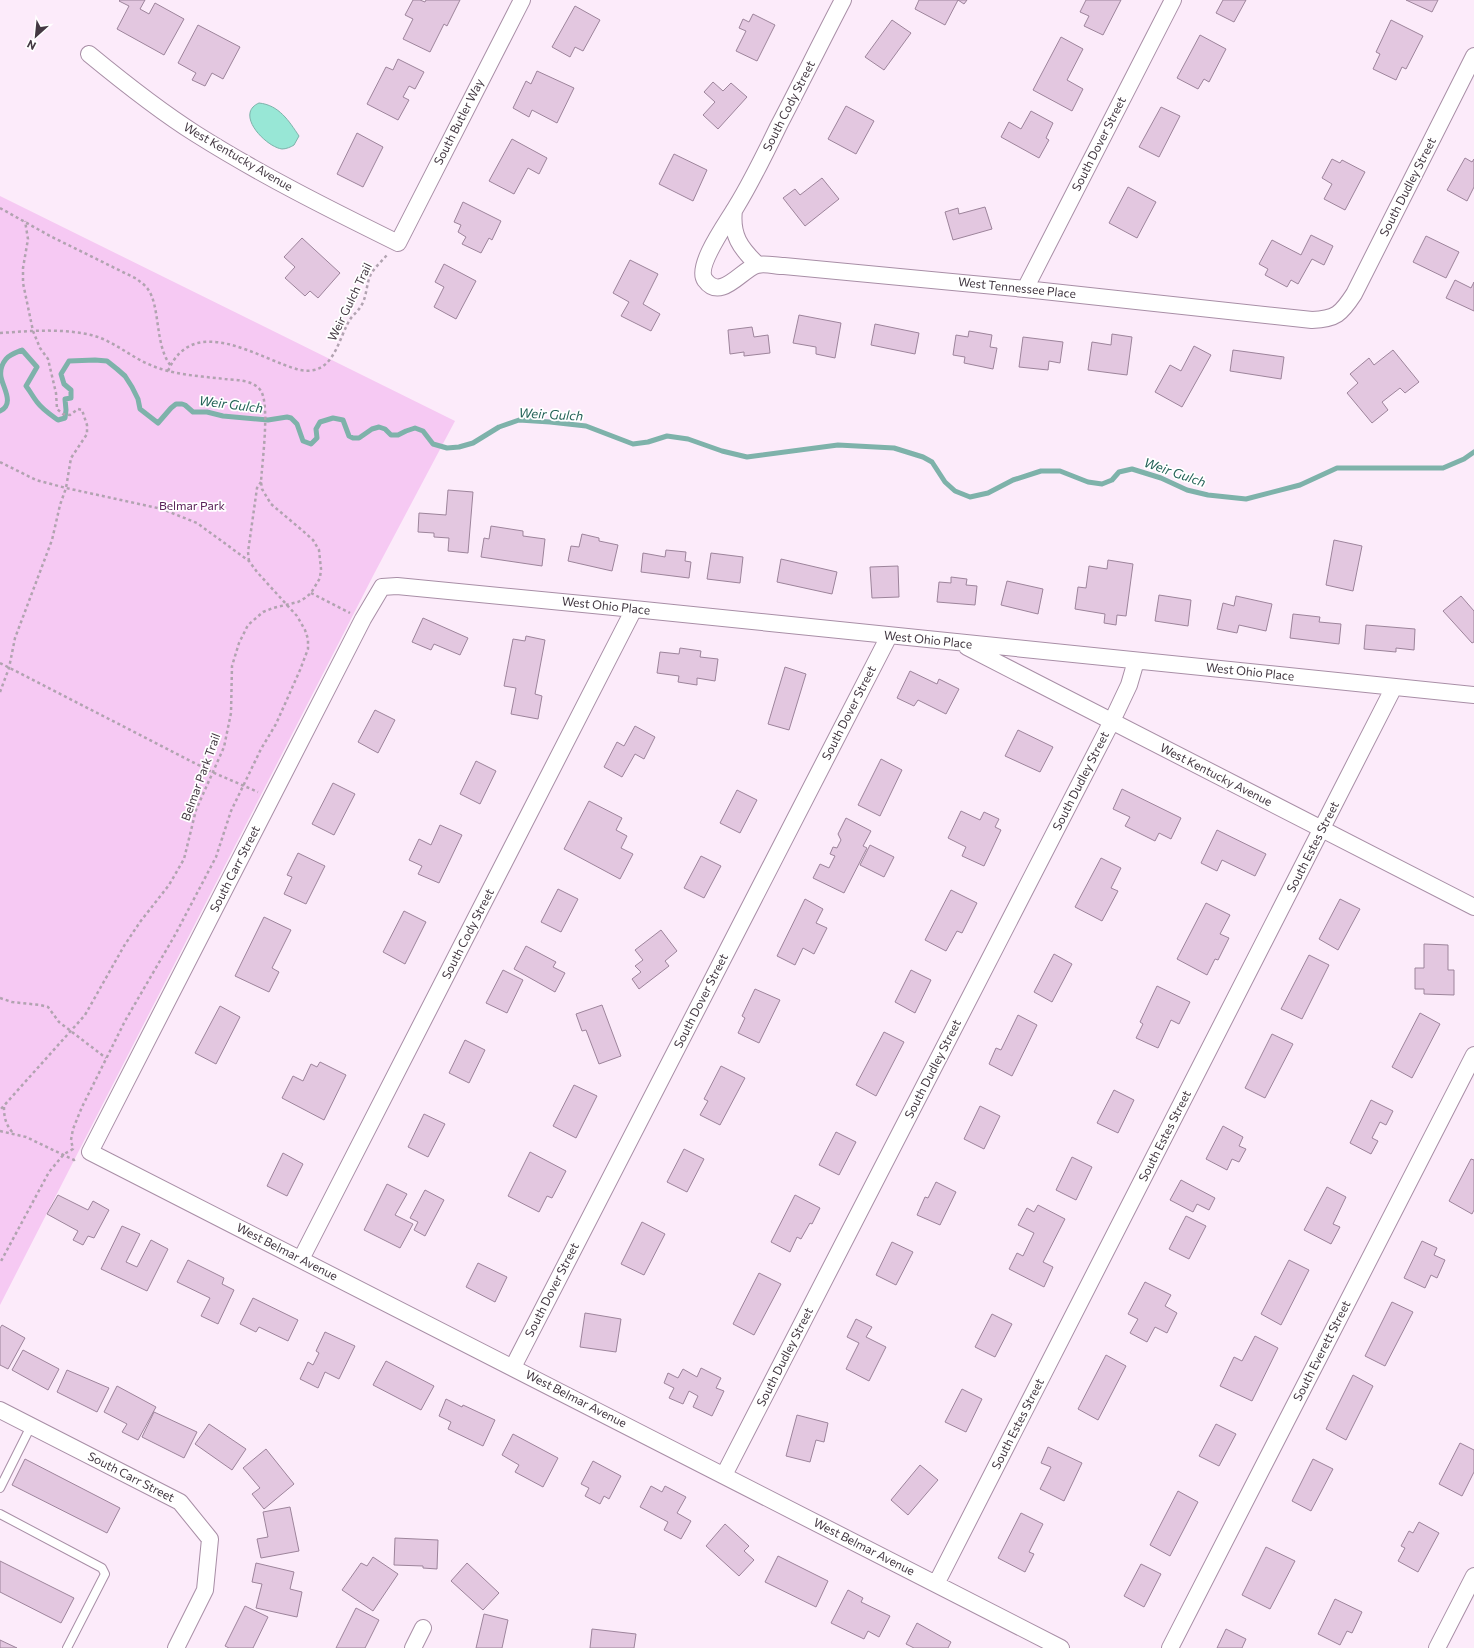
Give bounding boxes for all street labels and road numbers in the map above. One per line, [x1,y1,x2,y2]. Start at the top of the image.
street label: South Cody Street [759,58,817,153]
street label: South Butler Way [430,76,486,167]
street label: South Dover Street [1068,94,1128,193]
street label: West Kentucky Avenue [181,119,296,193]
street label: South Dudley Street [1376,135,1438,238]
street label: Weir Gulch Trail [324,260,374,343]
street label: West Tennessee Place [957,274,1077,300]
street label: West Ohio Place [561,593,651,617]
street label: West Ohio Place [883,627,973,651]
street label: West Ohio Place [1205,659,1295,683]
street label: South Dover Street [818,663,878,762]
street label: South Dudley Street [1049,729,1111,832]
street label: Belmar Park Trail [178,731,222,822]
street label: West Kentucky Avenue [1158,740,1275,808]
street label: South Estes Street [1283,799,1341,894]
street label: South Carr Street [206,823,262,914]
street label: South Cody Street [438,886,496,981]
street label: South Dover Street [670,951,730,1050]
street label: South Dudley Street [901,1017,963,1120]
street label: South Estes Street [1135,1088,1193,1183]
street label: West Belmar Avenue [235,1220,340,1283]
street label: South Dover Street [521,1240,581,1339]
street label: South Everett Street [1290,1298,1353,1403]
street label: South Dudley Street [753,1305,815,1408]
street label: West Belmar Avenue [524,1367,629,1430]
street label: South Estes Street [988,1376,1046,1471]
street label: South Carr Street [86,1448,177,1504]
street label: West Belmar Avenue [812,1515,917,1578]

